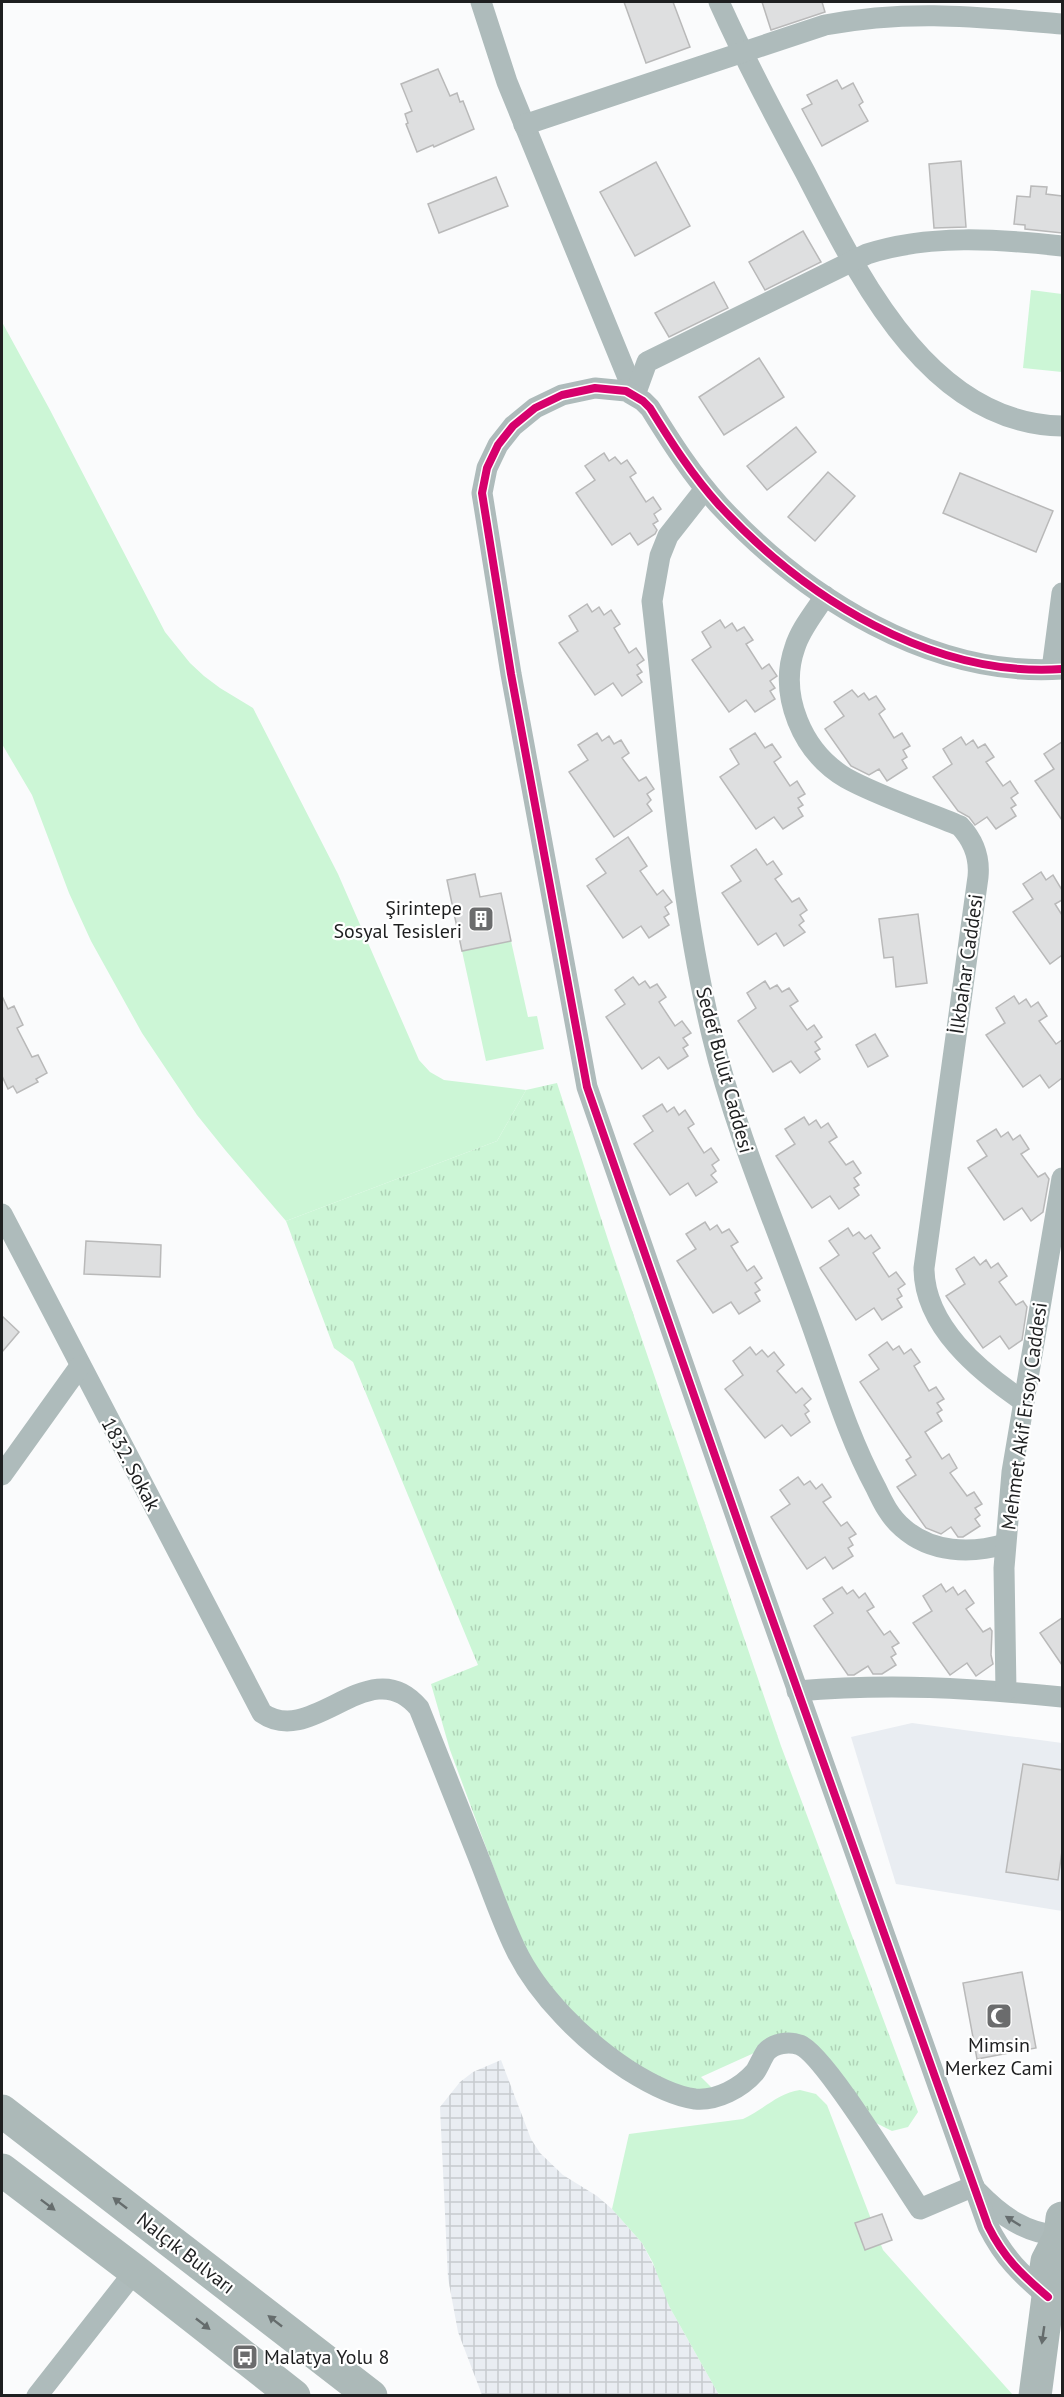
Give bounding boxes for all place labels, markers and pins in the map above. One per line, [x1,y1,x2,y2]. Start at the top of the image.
place label: Şirintepe Sosyal Tesisleri [333,895,462,944]
building icon: Şirintepe Sosyal Tesisleri [466,904,496,934]
mosque icon: Mimsin Merkez Cami [984,2001,1014,2031]
place label: Mimsin Merkez Cami [945,2032,1053,2081]
bus stop icon: Malatya Yolu 8 [230,2342,260,2372]
place label: Malatya Yolu 8 [264,2344,389,2370]

